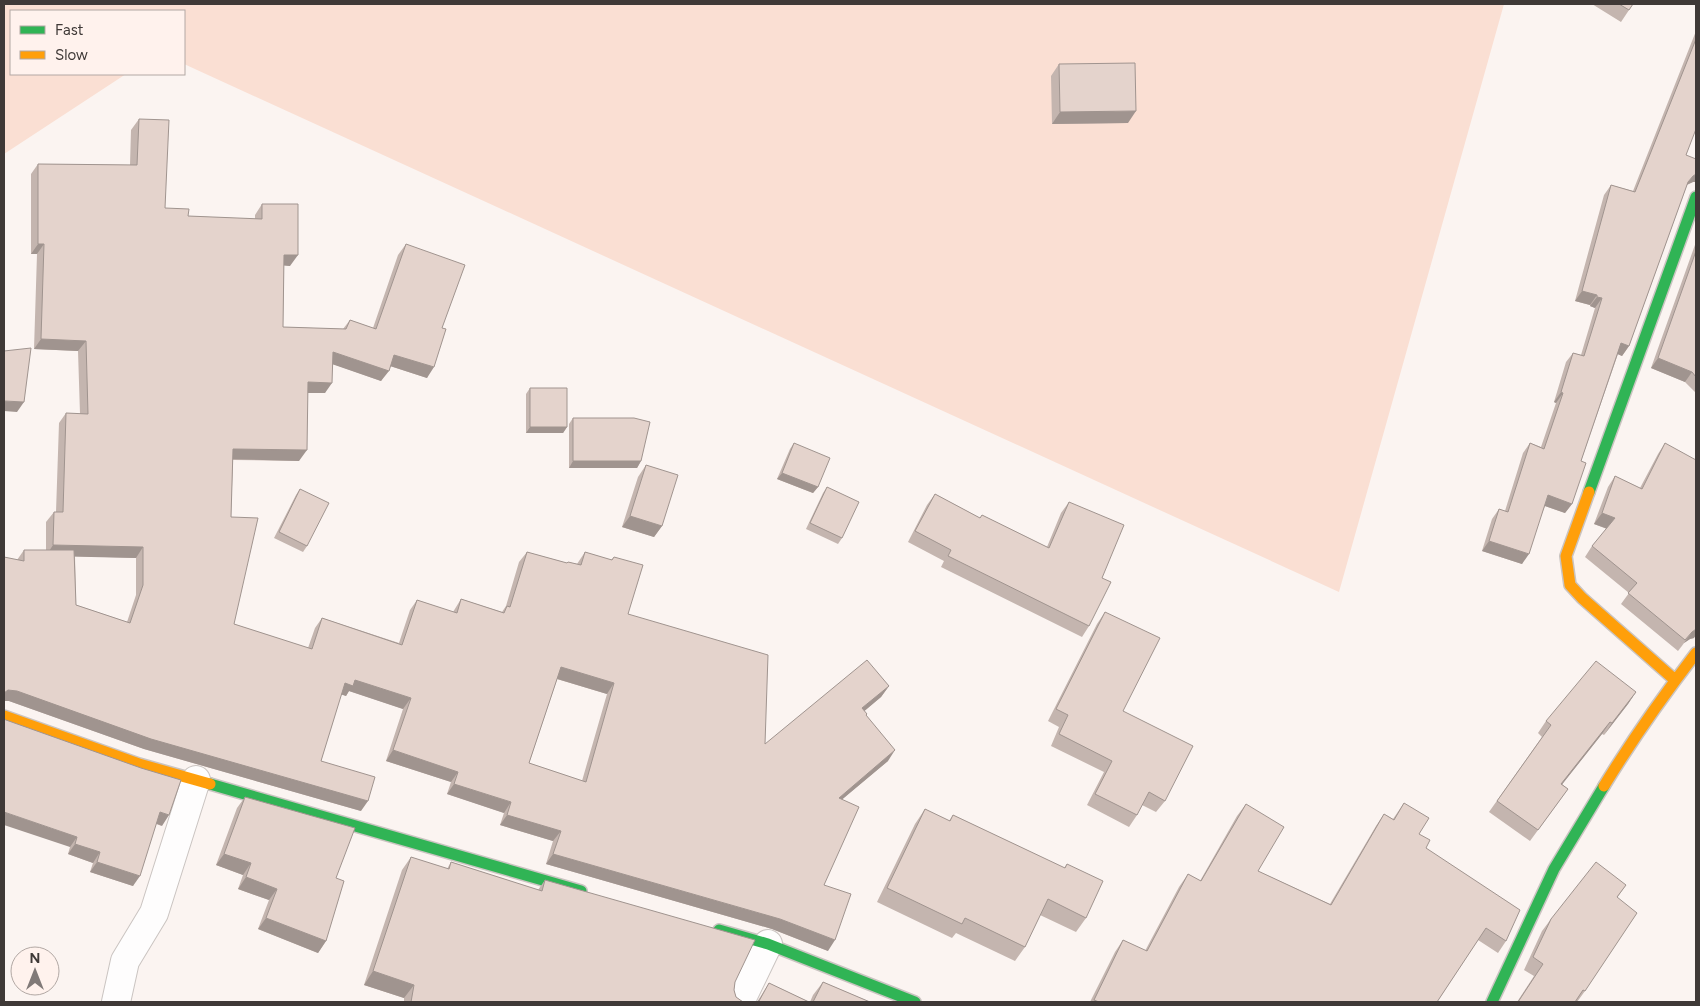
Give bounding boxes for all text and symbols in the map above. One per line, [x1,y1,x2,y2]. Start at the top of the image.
legend [10,10,185,75]
text: Fast [55,21,84,39]
text: Slow [55,46,88,64]
north arrow [10,946,60,996]
text: N [30,950,40,967]

